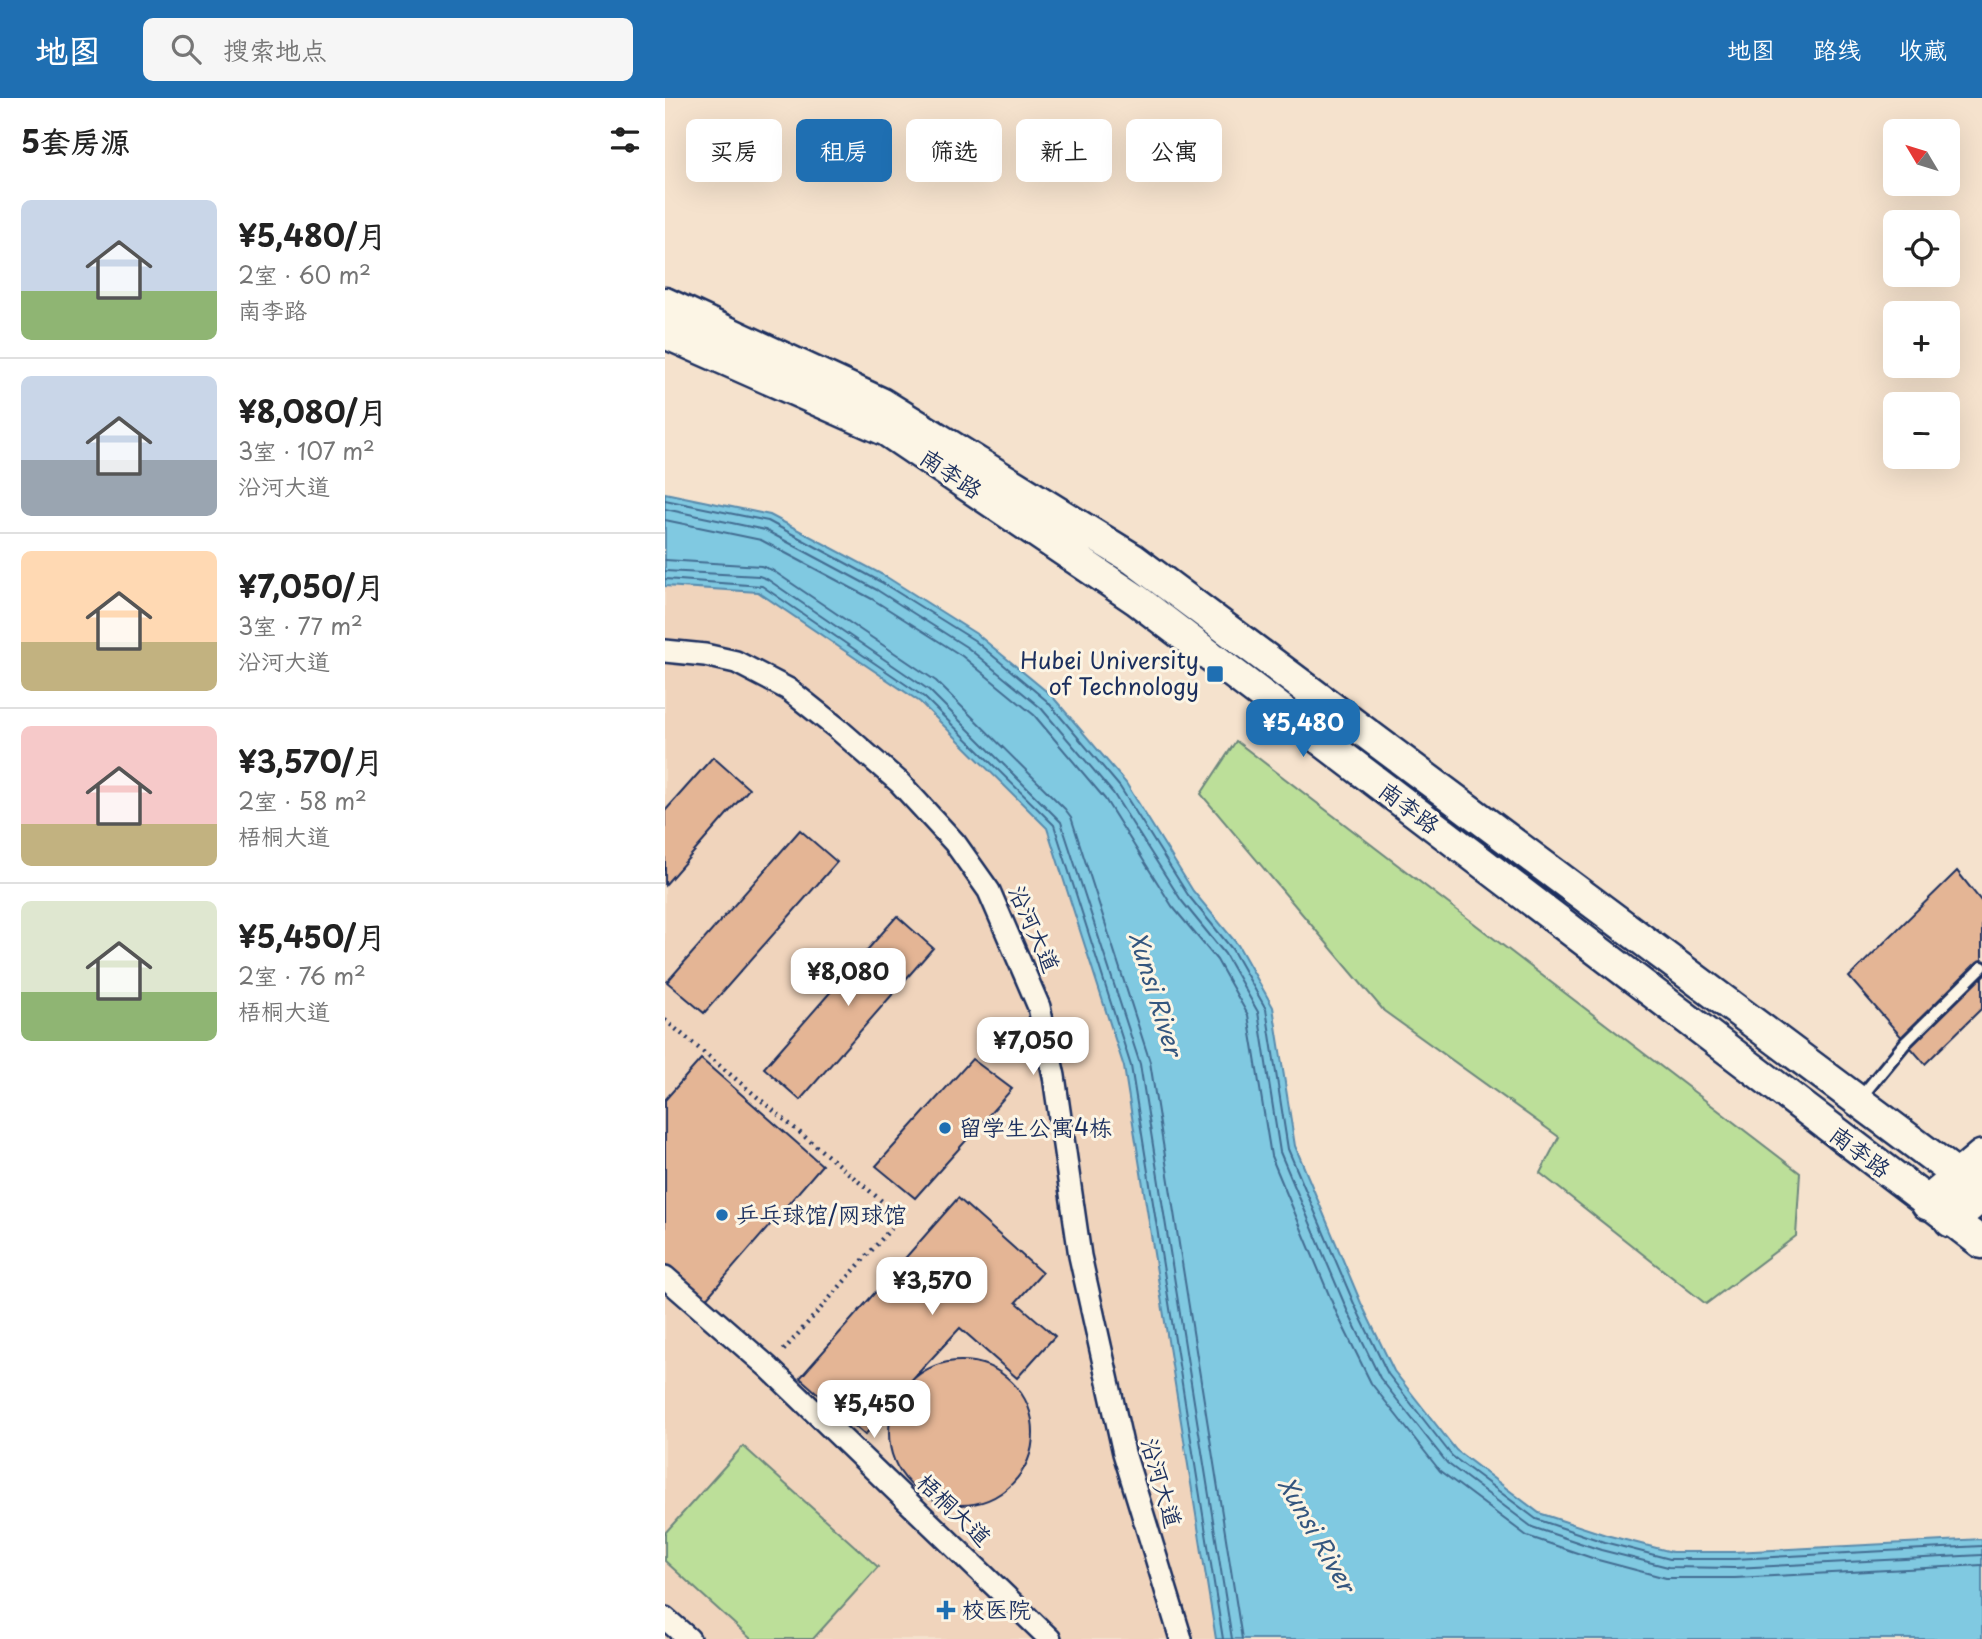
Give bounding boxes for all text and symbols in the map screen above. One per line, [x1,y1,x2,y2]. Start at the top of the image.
search box [143,18,633,81]
text: 地图 [35,24,101,74]
icon: search [167,30,205,68]
text: 搜索地点 [223,30,327,69]
text: 地图 [1727,31,1775,67]
text: 路线 [1813,31,1861,67]
text: 收藏 [1899,31,1947,67]
text: 5套房源 [21,118,130,163]
chip: 买房 [686,119,782,182]
chip: 租房 [796,119,892,182]
chip: 筛选 [906,119,1002,182]
chip: 新上 [1016,119,1112,182]
chip: 公寓 [1126,119,1222,182]
north arrow [1883,119,1960,196]
map controls [1883,119,1960,469]
icon: filters [606,121,644,159]
button: locate [1883,210,1960,287]
text: ¥5,480/月 [238,212,387,257]
icon: home [77,228,161,312]
text: 2室 · 60 m² [238,257,371,292]
text: 南李路 [238,292,307,327]
button: + [1883,301,1960,378]
text: ¥8,080/月 [238,388,388,433]
button: − [1883,392,1960,469]
icon: home [77,404,161,488]
text: 3室 · 107 m² [238,433,375,468]
street label: 南李路 [913,439,990,507]
text: 沿河大道 [238,468,330,503]
text: ¥7,050/月 [238,563,385,608]
icon: home [77,579,161,663]
text: 3室 · 77 m² [238,608,363,643]
place label: Hubei University of Technology [1020,642,1199,703]
text: 沿河大道 [238,643,330,678]
marker: Hubei University of Technology [1205,664,1225,684]
pin: ¥5,480 [1246,700,1360,759]
text: ¥5,480 [1262,704,1344,739]
text: ¥3,570/月 [238,738,384,783]
icon: home [77,754,161,838]
street label: 南李路 [1372,772,1448,842]
text: 2室 · 58 m² [238,783,367,818]
text: 梧桐大道 [238,818,330,853]
street label: 沿河大道 [1001,879,1070,978]
text: ¥5,450/月 [238,913,386,958]
water label: Xunsi River [1121,927,1194,1063]
icon: home [77,929,161,1013]
pin: ¥8,080 [791,948,905,1008]
text: ¥8,080 [807,953,889,988]
text: 2室 · 76 m² [238,958,366,993]
text: 梧桐大道 [238,993,330,1028]
pin: ¥7,050 [976,1018,1090,1077]
text: ¥7,050 [993,1022,1073,1057]
place label: 留学生公寓4栋 [959,1109,1112,1144]
street label: 南李路 [1823,1116,1899,1186]
marker: 留学生公寓4栋 [937,1120,953,1136]
place label: 乒乓球馆/网球馆 [736,1196,906,1231]
marker: 乒乓球馆/网球馆 [714,1207,730,1223]
pin: ¥3,570 [875,1258,989,1317]
text: ¥3,570 [892,1262,972,1297]
pin: ¥5,450 [817,1380,931,1440]
text: ¥5,450 [833,1385,915,1420]
street label: 沿河大道 [1133,1434,1192,1532]
street label: 梧桐大道 [910,1464,1000,1553]
water label: Xunsi River [1270,1470,1367,1601]
place label: 校医院 [962,1591,1031,1626]
marker: 校医院 [936,1600,956,1620]

